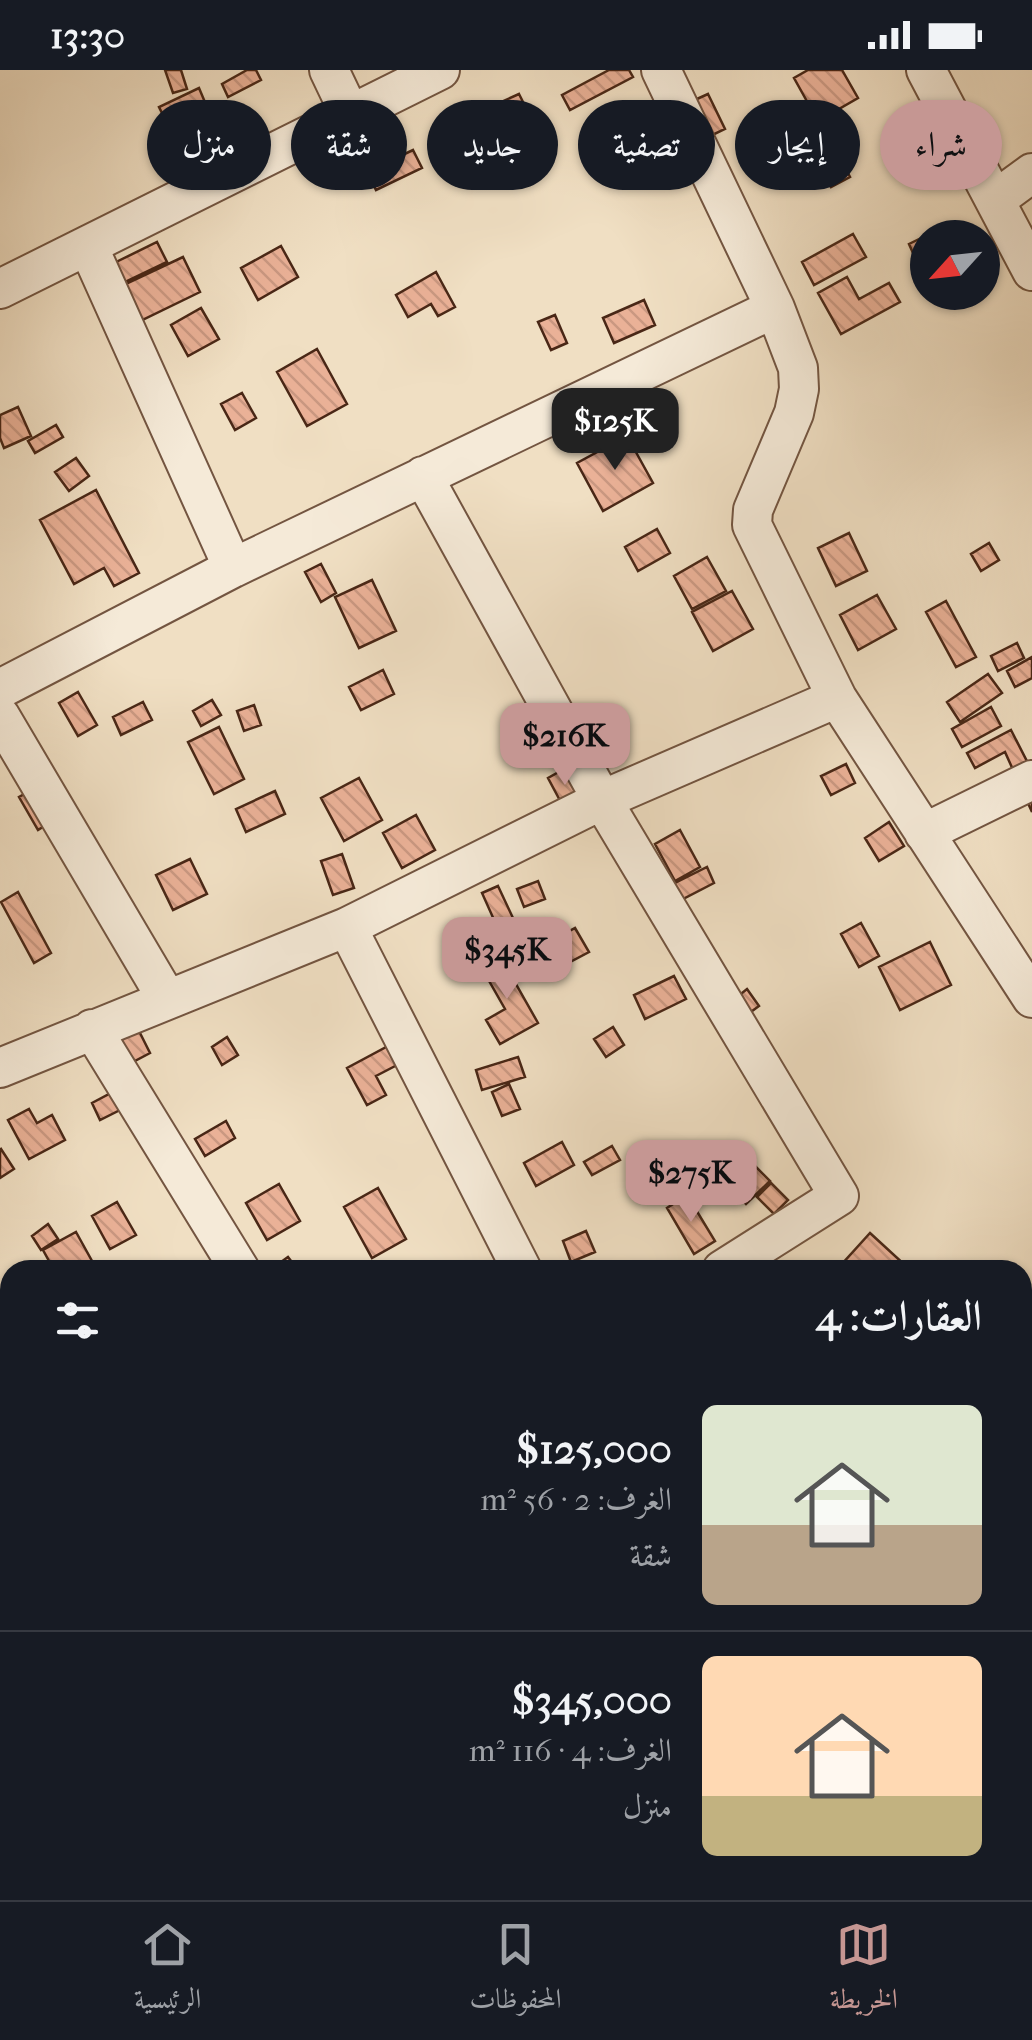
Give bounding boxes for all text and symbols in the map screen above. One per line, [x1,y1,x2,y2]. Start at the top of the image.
text: 13:30 [50,13,125,58]
chip: منزل [147,100,271,190]
chip: شقة [291,100,407,190]
chip: جديد [427,100,558,190]
chip: تصفية [578,100,715,190]
chip: إيجار [735,100,860,190]
chip: شراء [880,100,1002,190]
north arrow [910,220,1000,310]
map controls [910,220,1000,310]
pin: $125K [545,388,685,473]
text: $125K [574,402,656,439]
pin: $216K [495,703,635,788]
text: $216K [522,717,608,754]
pin: $345K [437,917,577,1002]
text: $345K [464,931,550,968]
pin: $275K [621,1140,761,1225]
text: $275K [648,1154,734,1191]
text: العقارات: 4 [816,1292,982,1341]
icon: filters [50,1293,105,1348]
text: $125,000 [516,1425,672,1474]
icon: home [782,1445,902,1565]
text: الغرف: 2 · 56 m² [480,1481,672,1518]
text: شقة [630,1537,672,1574]
text: $345,000 [512,1676,672,1725]
icon: home [782,1696,902,1816]
text: الغرف: 4 · 116 m² [469,1732,672,1769]
text: منزل [623,1788,672,1825]
tab: الرئيسية [134,1917,201,2026]
tab: المحفوظات [469,1917,562,2026]
tab: الخريطة [830,1917,898,2026]

